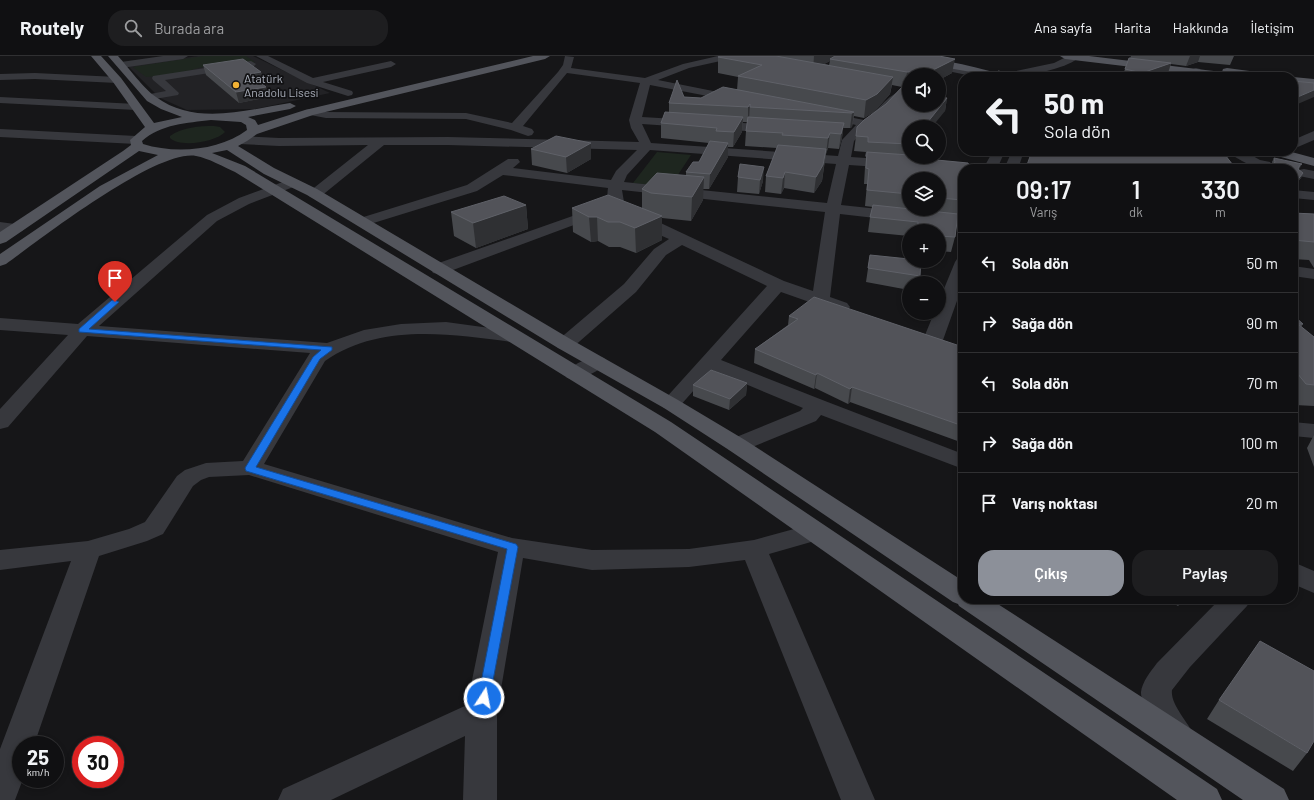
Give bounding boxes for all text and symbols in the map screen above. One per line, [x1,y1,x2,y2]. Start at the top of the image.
search box [108,10,388,46]
text: Routely [20,16,84,39]
icon: search [122,17,144,39]
text: Burada ara [154,19,224,37]
text: Ana sayfa [1034,19,1092,36]
text: Harita [1114,19,1151,36]
text: Hakkında [1173,19,1228,36]
text: İletişim [1250,19,1294,36]
map controls [902,68,946,320]
button: sound [902,68,946,112]
place label: Atatürk Anadolu Lisesi [244,71,318,99]
marker: Atatürk Anadolu Lisesi [231,80,241,90]
text: 50 m [1044,86,1104,120]
icon: left [978,88,1030,140]
button: search [902,120,946,164]
text: Sola dön [1044,120,1110,142]
button: layers [902,172,946,216]
text: 09:17 [1016,175,1071,204]
text: 1 [1132,175,1140,204]
text: 330 [1201,175,1240,204]
text: Varış [1030,204,1057,220]
text: dk [1129,204,1143,220]
text: m [1215,204,1226,220]
button: + [902,224,946,268]
icon: left [978,252,1000,274]
text: Sola dön [1012,254,1069,272]
text: 50 m [1246,254,1278,272]
pin [98,261,132,302]
icon: arrive [104,267,126,289]
button: − [902,276,946,320]
icon: right [978,312,1000,334]
text: Sağa dön [1012,314,1073,332]
text: 90 m [1246,314,1278,332]
icon: left [978,372,1000,394]
text: Sola dön [1012,374,1069,392]
text: 70 m [1247,374,1278,392]
icon: right [978,432,1000,454]
text: Sağa dön [1012,434,1073,452]
text: 100 m [1240,434,1278,452]
icon: arrive [978,492,1000,514]
text: Varış noktası [1012,494,1097,512]
text: 20 m [1246,494,1278,512]
button: Çıkış [978,550,1124,596]
button: Paylaş [1132,550,1278,596]
position arrow [463,677,505,719]
speed limit sign: 30 [72,736,124,788]
text: 25 [27,745,49,769]
text: km/h [27,766,49,778]

